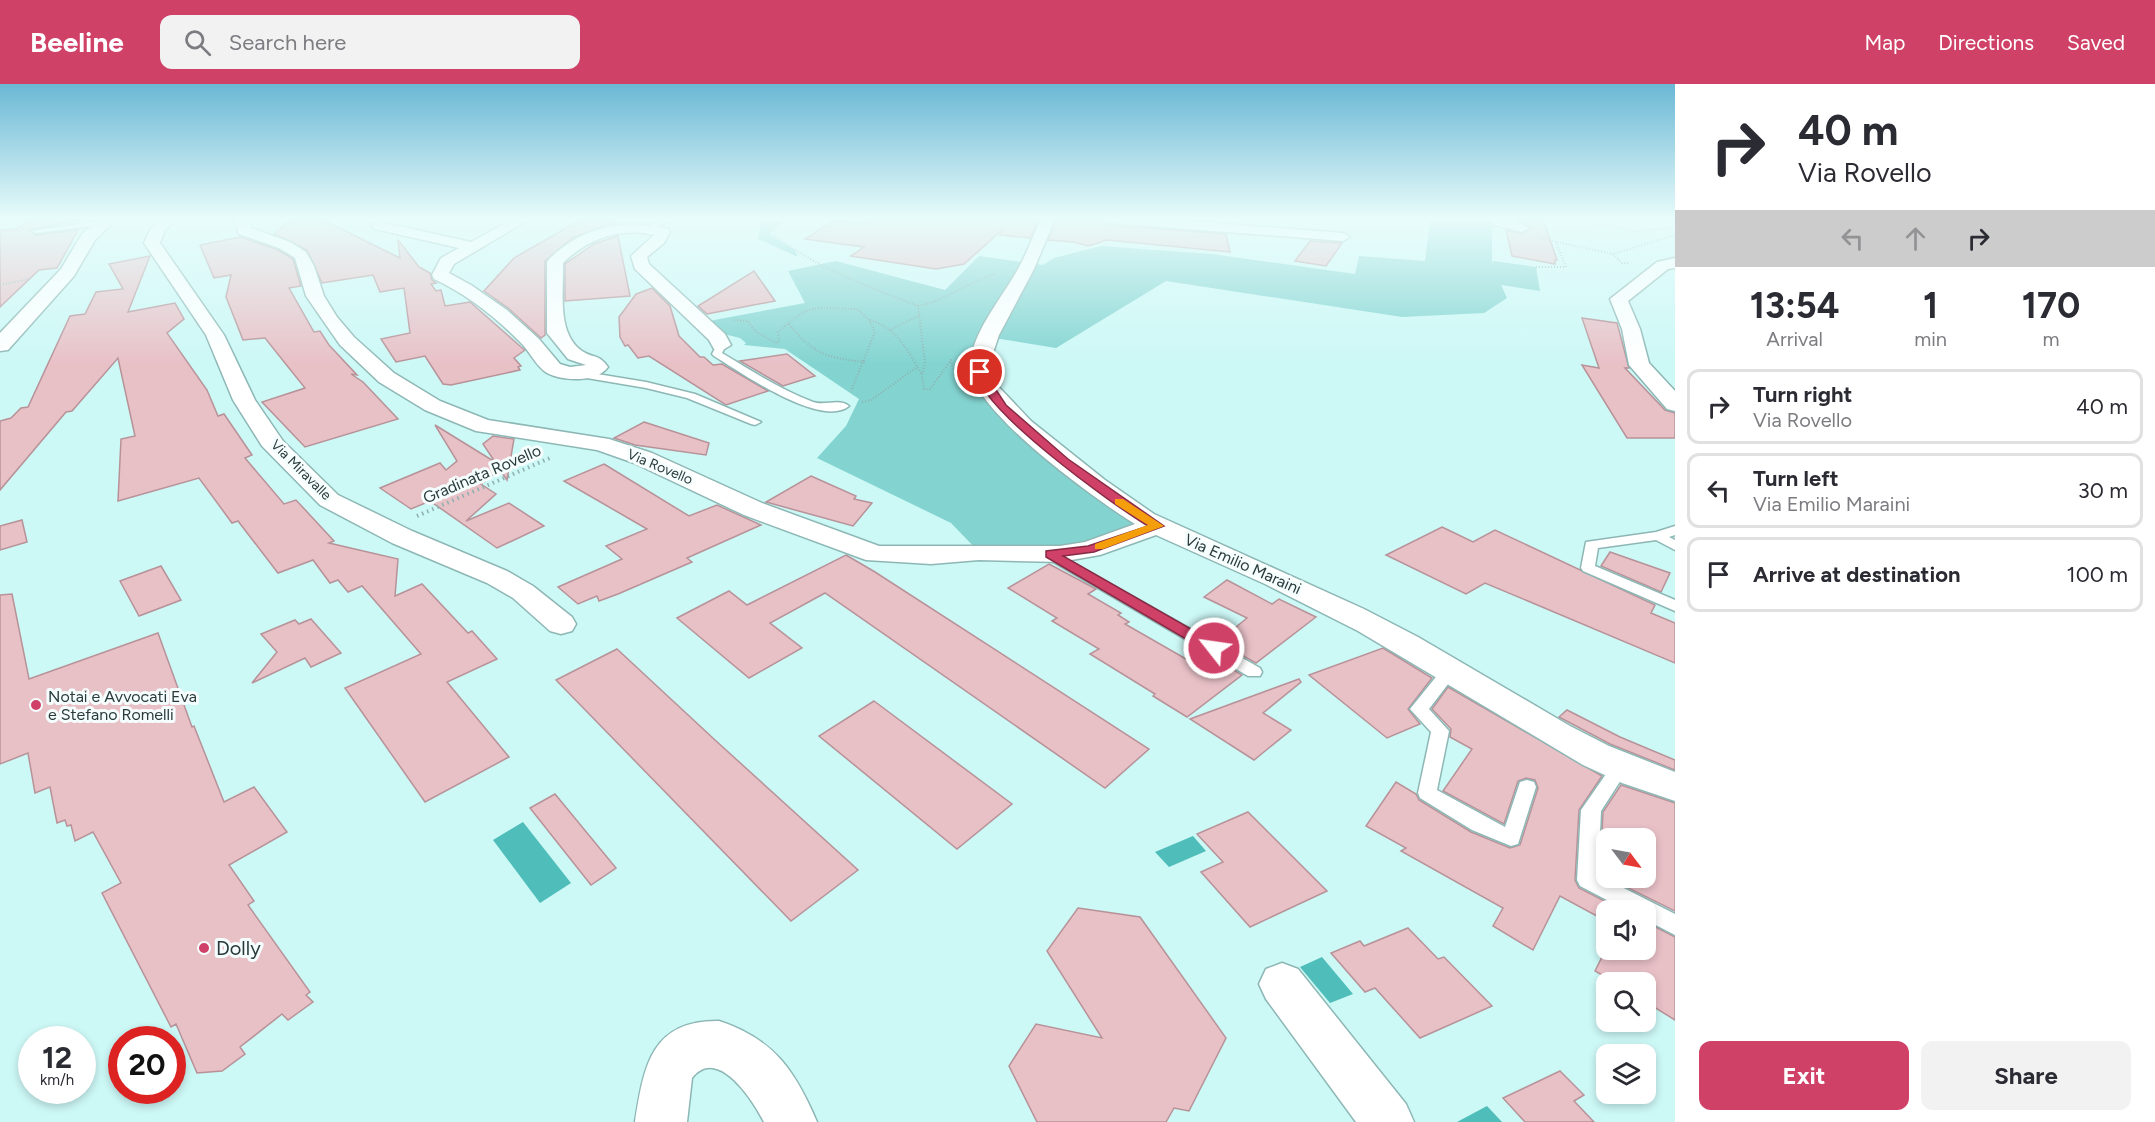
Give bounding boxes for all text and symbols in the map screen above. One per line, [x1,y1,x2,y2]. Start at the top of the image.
search box [160,15,580,69]
text: Beeline [30,25,124,59]
icon: search [181,26,214,59]
text: Search here [229,29,346,56]
text: Map [1864,30,1905,55]
text: Directions [1938,30,2034,55]
text: Saved [2067,30,2125,55]
text: 40 m [1798,105,1898,156]
icon: right [1699,108,1777,186]
text: Via Rovello [1798,156,1932,189]
icon: left [1836,222,1869,255]
icon: ahead [1899,222,1932,255]
icon: right [1962,222,1995,255]
text: 13:54 [1750,284,1839,327]
text: 1 [1923,284,1938,327]
text: 170 [2022,284,2080,327]
text: Arrival [1766,327,1823,351]
text: min [1914,327,1947,351]
text: m [2042,327,2060,351]
pin [954,346,1005,397]
icon: arrive [963,355,996,388]
text: Turn right [1753,381,1852,408]
icon: right [1702,390,1735,423]
text: 40 m [2076,393,2128,420]
text: Via Rovello [1753,408,1852,432]
street label: Via Miravalle [267,436,335,504]
street label: Gradinata Rovello [420,441,544,507]
street label: Via Rovello [625,446,695,488]
text: Turn left [1753,465,1839,492]
icon: left [1702,474,1735,507]
text: 30 m [2078,477,2128,504]
text: Via Emilio Maraini [1753,492,1910,516]
street label: Via Emilio Maraini [1182,530,1304,598]
icon: arrive [1702,558,1735,591]
text: Arrive at destination [1753,561,1961,588]
text: 100 m [2067,561,2128,588]
position arrow [1182,616,1246,680]
place label: Notai e Avvocati Eva e Stefano Romelli [48,687,197,724]
marker: Notai e Avvocati Eva e Stefano Romelli [29,698,43,712]
north arrow [1596,828,1656,888]
map controls [1596,828,1656,1104]
button: sound [1596,900,1656,960]
place label: Dolly [216,936,261,960]
marker: Dolly [197,941,211,955]
button: search [1596,972,1656,1032]
speed limit sign: 20 [108,1026,186,1104]
text: 12 [42,1039,72,1076]
button: Exit [1699,1041,1909,1110]
button: Share [1921,1041,2131,1110]
button: layers [1596,1044,1656,1104]
text: km/h [40,1071,74,1089]

